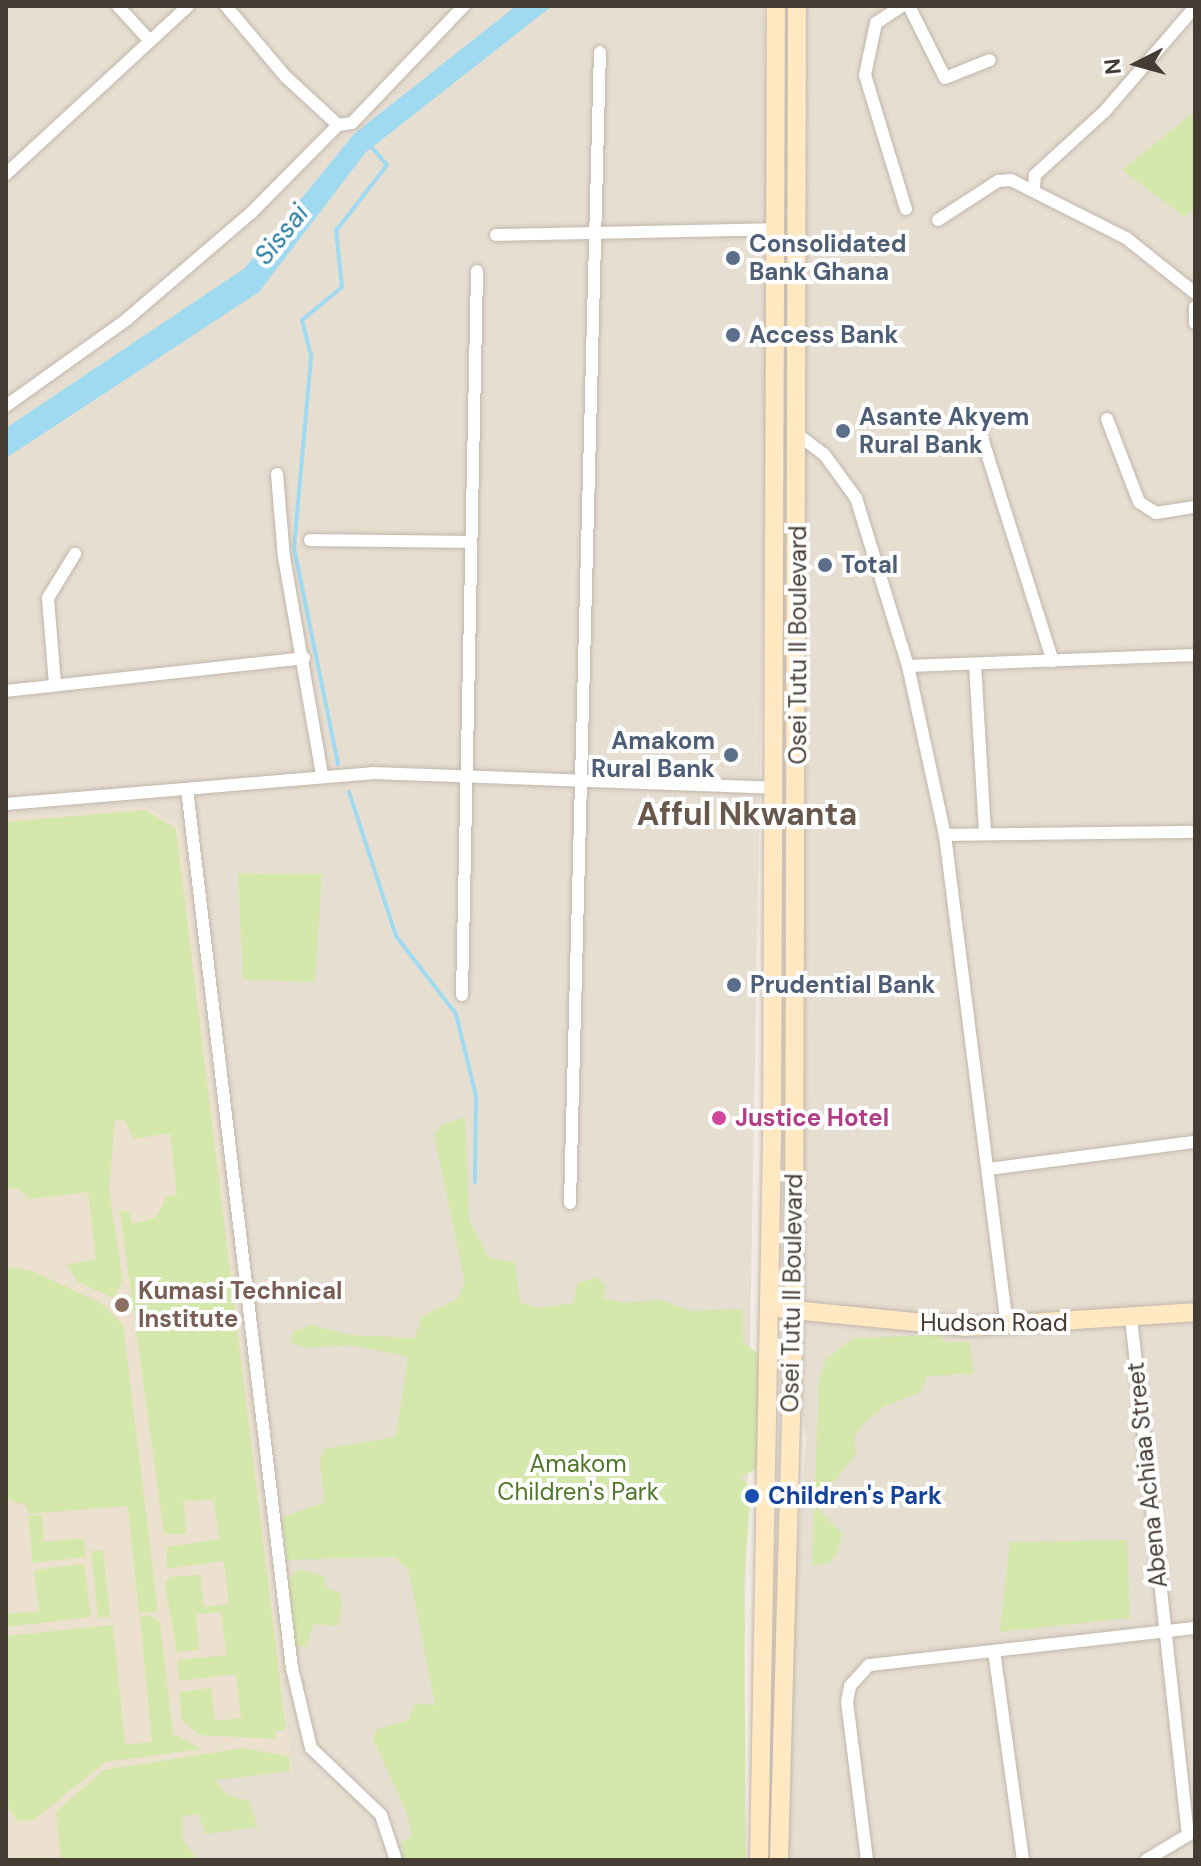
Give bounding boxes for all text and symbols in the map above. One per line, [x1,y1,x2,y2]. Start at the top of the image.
north arrow [1097,24,1177,104]
text: N [1097,57,1128,76]
water label: Sissai [248,199,316,271]
place label: Consolidated Bank Ghana [749,230,906,286]
marker: Consolidated Bank Ghana [724,249,742,267]
place label: Access Bank [749,321,898,349]
marker: Access Bank [724,326,742,344]
place label: Asante Akyem Rural Bank [859,403,1029,459]
marker: Asante Akyem Rural Bank [834,422,852,440]
street label: Osei Tutu II Boulevard [784,525,812,765]
place label: Total [841,551,898,579]
marker: Total [816,556,834,574]
place label: Amakom Rural Bank [591,727,715,783]
marker: Amakom Rural Bank [722,746,740,764]
district label: Afful Nkwanta [637,795,857,833]
place label: Prudential Bank [750,971,935,999]
marker: Prudential Bank [725,976,743,994]
place label: Justice Hotel [735,1104,889,1132]
marker: Justice Hotel [710,1109,728,1127]
street label: Osei Tutu II Boulevard [776,1173,808,1413]
place label: Kumasi Technical Institute [138,1277,342,1333]
marker: Kumasi Technical Institute [113,1296,131,1314]
street label: Hudson Road [920,1309,1068,1337]
street label: Abena Achiaa Street [1121,1361,1173,1589]
park label: Amakom Children's Park [497,1450,659,1506]
place label: Children's Park [768,1482,942,1510]
marker: Children's Park [743,1487,761,1505]

